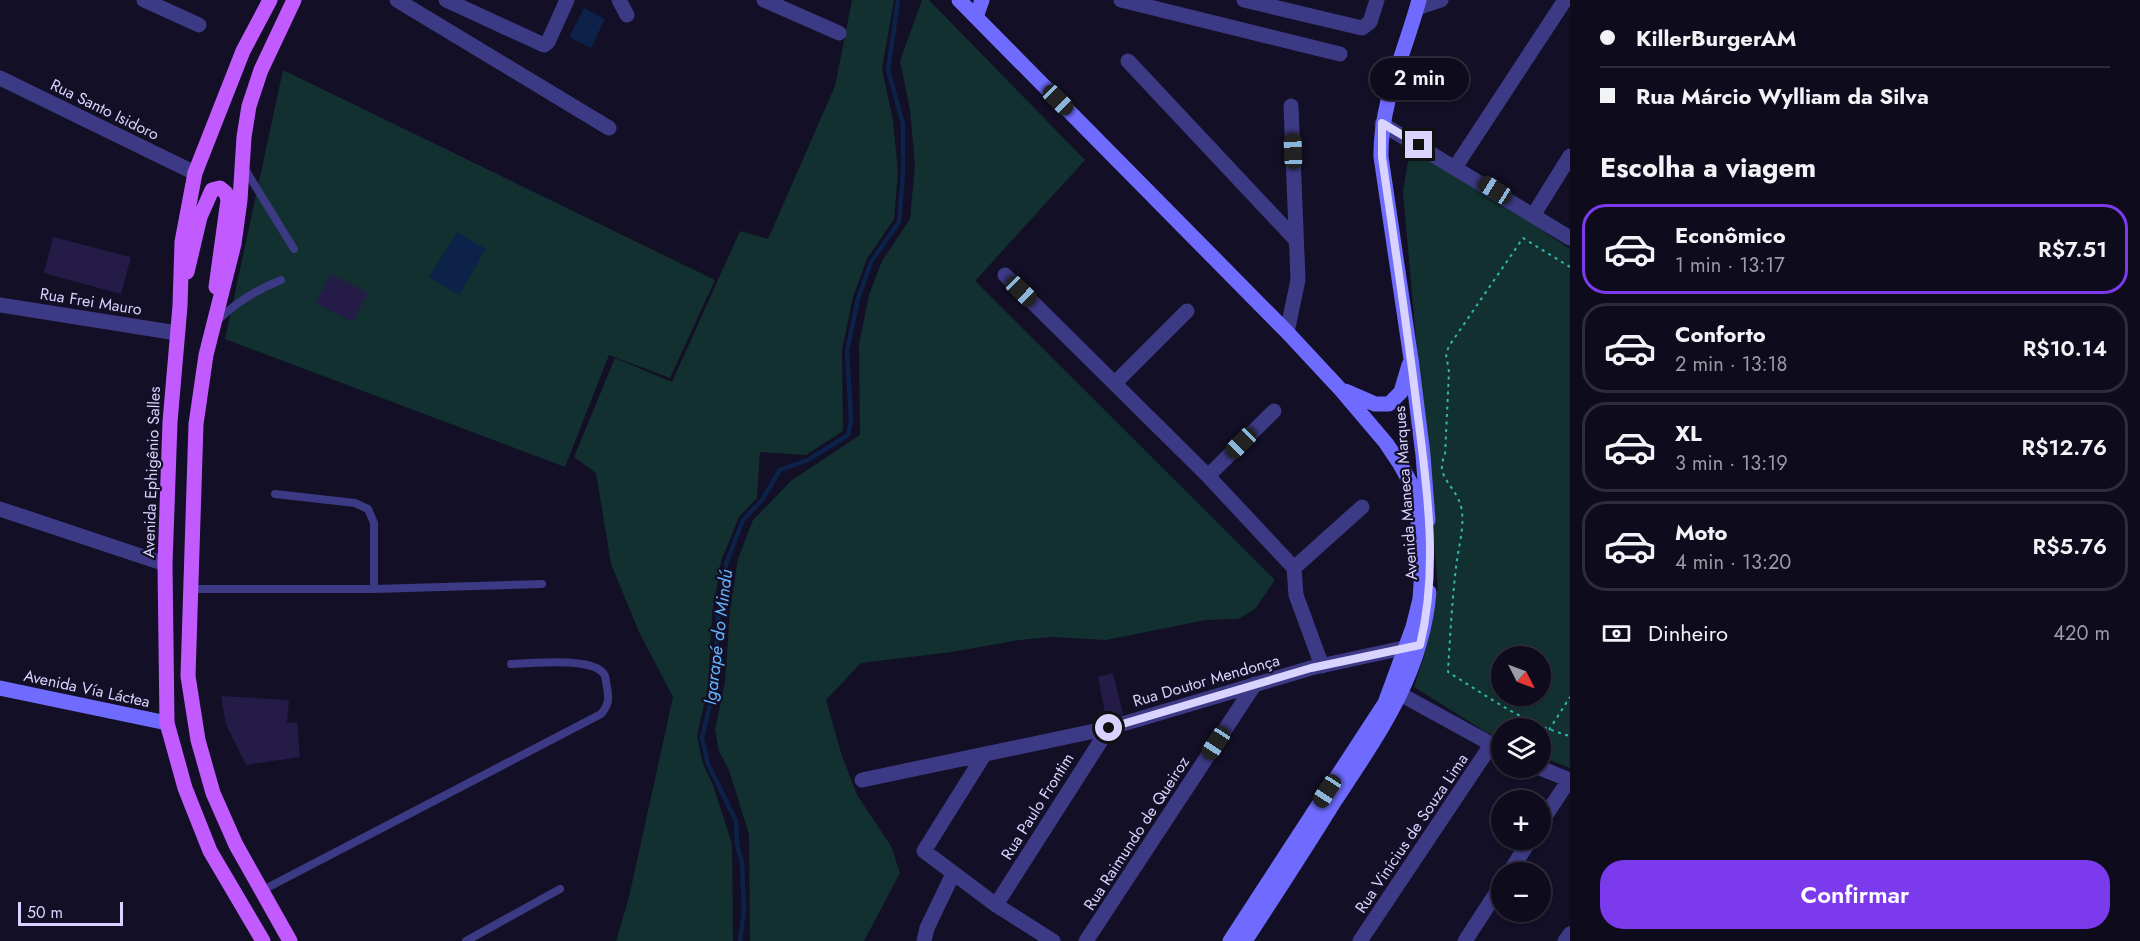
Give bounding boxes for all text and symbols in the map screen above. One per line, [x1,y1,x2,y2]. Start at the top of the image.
text: KillerBurgerAM [1636,22,1796,54]
callout: 2 min [1370,58,1468,100]
text: 2 min [1394,64,1445,93]
street label: Rua Santo Isidoro [47,73,163,146]
text: Rua Márcio Wylliam da Silva [1636,80,1929,112]
car [1039,81,1077,119]
route end [1405,131,1432,158]
car [1283,133,1303,169]
text: Escolha a viagem [1600,148,1816,187]
car [1475,173,1515,207]
text: Econômico [1675,219,1786,251]
icon: car [1603,222,1657,276]
text: R$7.51 [2038,233,2107,265]
text: 1 min · 13:17 [1675,251,1785,280]
car [1002,272,1040,310]
street label: Rua Frei Mauro [38,282,144,321]
text: Conforto [1675,318,1766,350]
icon: car [1603,321,1657,375]
text: R$10.14 [2023,332,2107,364]
text: 2 min · 13:18 [1675,350,1788,379]
street label: Avenida Ephigênio Salles [137,386,166,558]
street label: Avenida Maneca Marques [1388,405,1423,581]
text: XL [1675,417,1702,449]
icon: car [1603,420,1657,474]
car [1222,424,1260,462]
text: R$12.76 [2022,431,2107,463]
text: 3 min · 13:19 [1675,449,1788,478]
text: Moto [1675,516,1728,548]
icon: car [1603,519,1657,573]
text: R$5.76 [2033,530,2107,562]
text: 4 min · 13:20 [1675,548,1791,577]
water label: Igarapé do Mindú [697,568,739,706]
icon: cash [1600,617,1633,650]
text: Dinheiro [1648,617,1728,649]
text: 420 m [2053,619,2110,648]
north arrow [1491,646,1551,706]
map controls [1491,646,1551,922]
street label: Rua Doutor Mendonça [1130,648,1282,712]
street label: Avenida Vía Láctea [22,664,152,713]
route start [1095,714,1122,741]
button: layers [1491,718,1551,778]
car [1199,723,1233,763]
street label: Rua Paulo Frontim [995,748,1080,864]
street label: Rua Vinícius de Souza Lima [1349,749,1474,918]
street label: Rua Raimundo de Queiroz [1078,751,1195,915]
car [1310,771,1344,811]
button: + [1491,790,1551,850]
button: Confirmar [1600,860,2110,929]
button: − [1491,862,1551,922]
scale bar [18,899,123,926]
text: 50 m [27,901,63,924]

